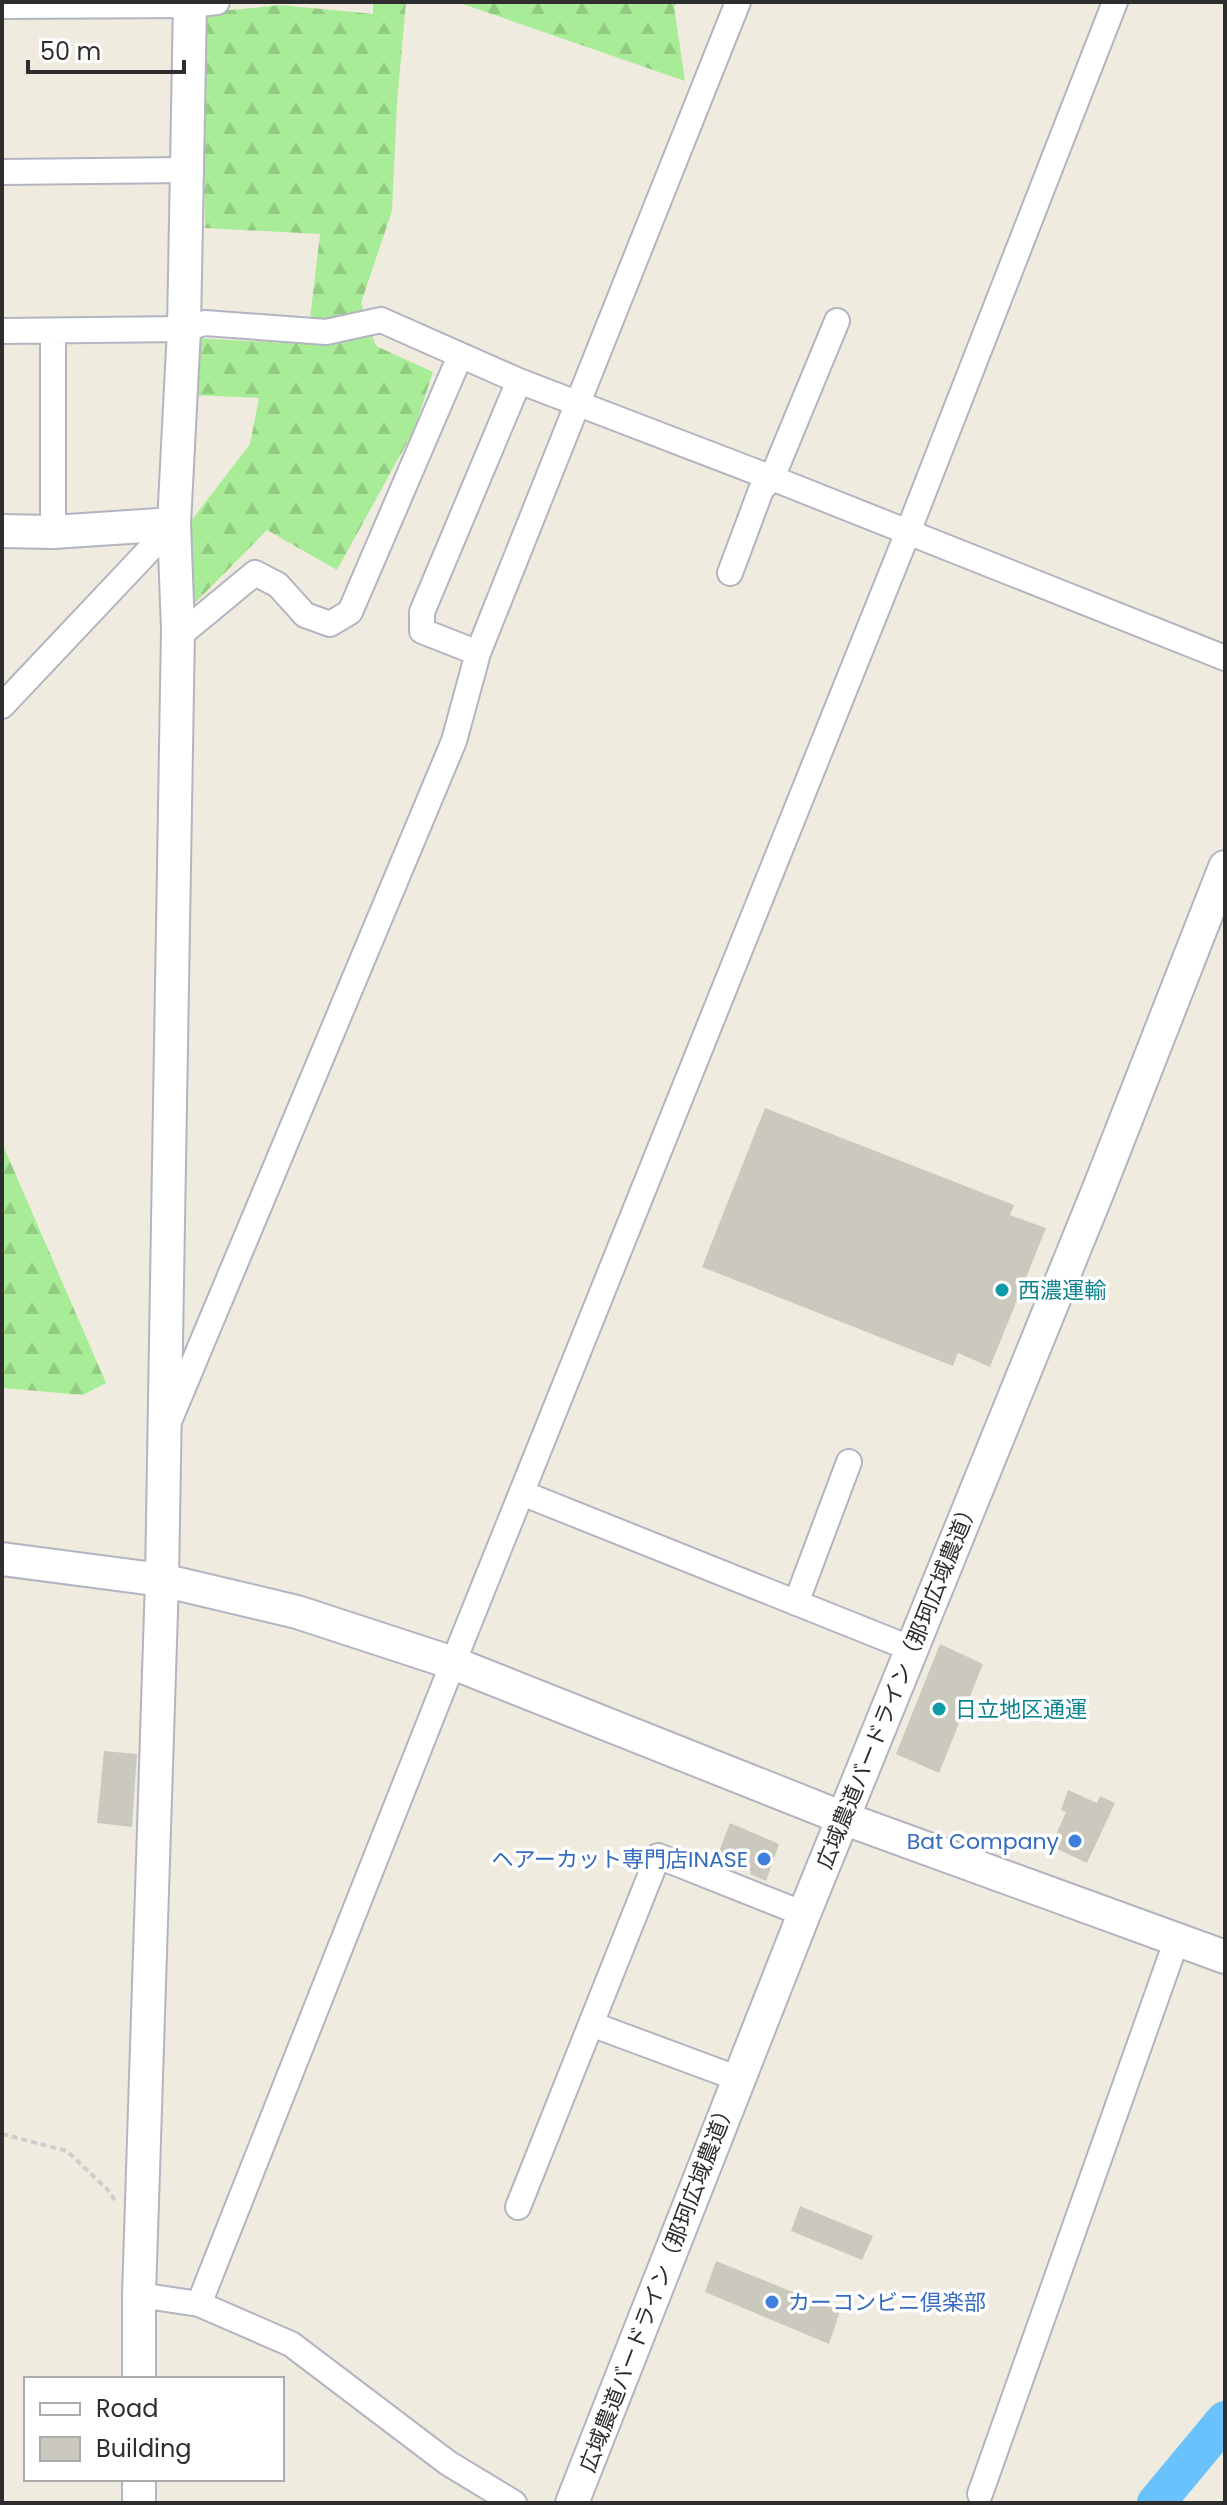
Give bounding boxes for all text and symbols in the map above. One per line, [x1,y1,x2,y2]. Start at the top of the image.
scale bar [28,24,184,74]
text: 50 m [40,35,101,68]
place label: 西濃運輸 [1018,1275,1106,1306]
marker: 西濃運輸 [993,1281,1011,1299]
street label: 広域農道バードライン（那珂広域農道） [809,1495,986,1874]
place label: 日立地区通運 [955,1694,1087,1725]
marker: 日立地区通運 [930,1700,948,1718]
place label: Bat Company [907,1826,1060,1857]
marker: Bat Company [1066,1832,1084,1850]
place label: ヘアーカット専門店INASE [491,1844,748,1875]
marker: ヘアーカット専門店INASE [755,1850,773,1868]
street label: 広域農道バードライン（那珂広域農道） [572,2096,743,2477]
place label: カーコンビニ倶楽部 [788,2287,986,2318]
marker: カーコンビニ倶楽部 [763,2293,781,2311]
legend [24,2377,284,2481]
text: Road [96,2392,158,2425]
text: Building [96,2432,192,2465]

